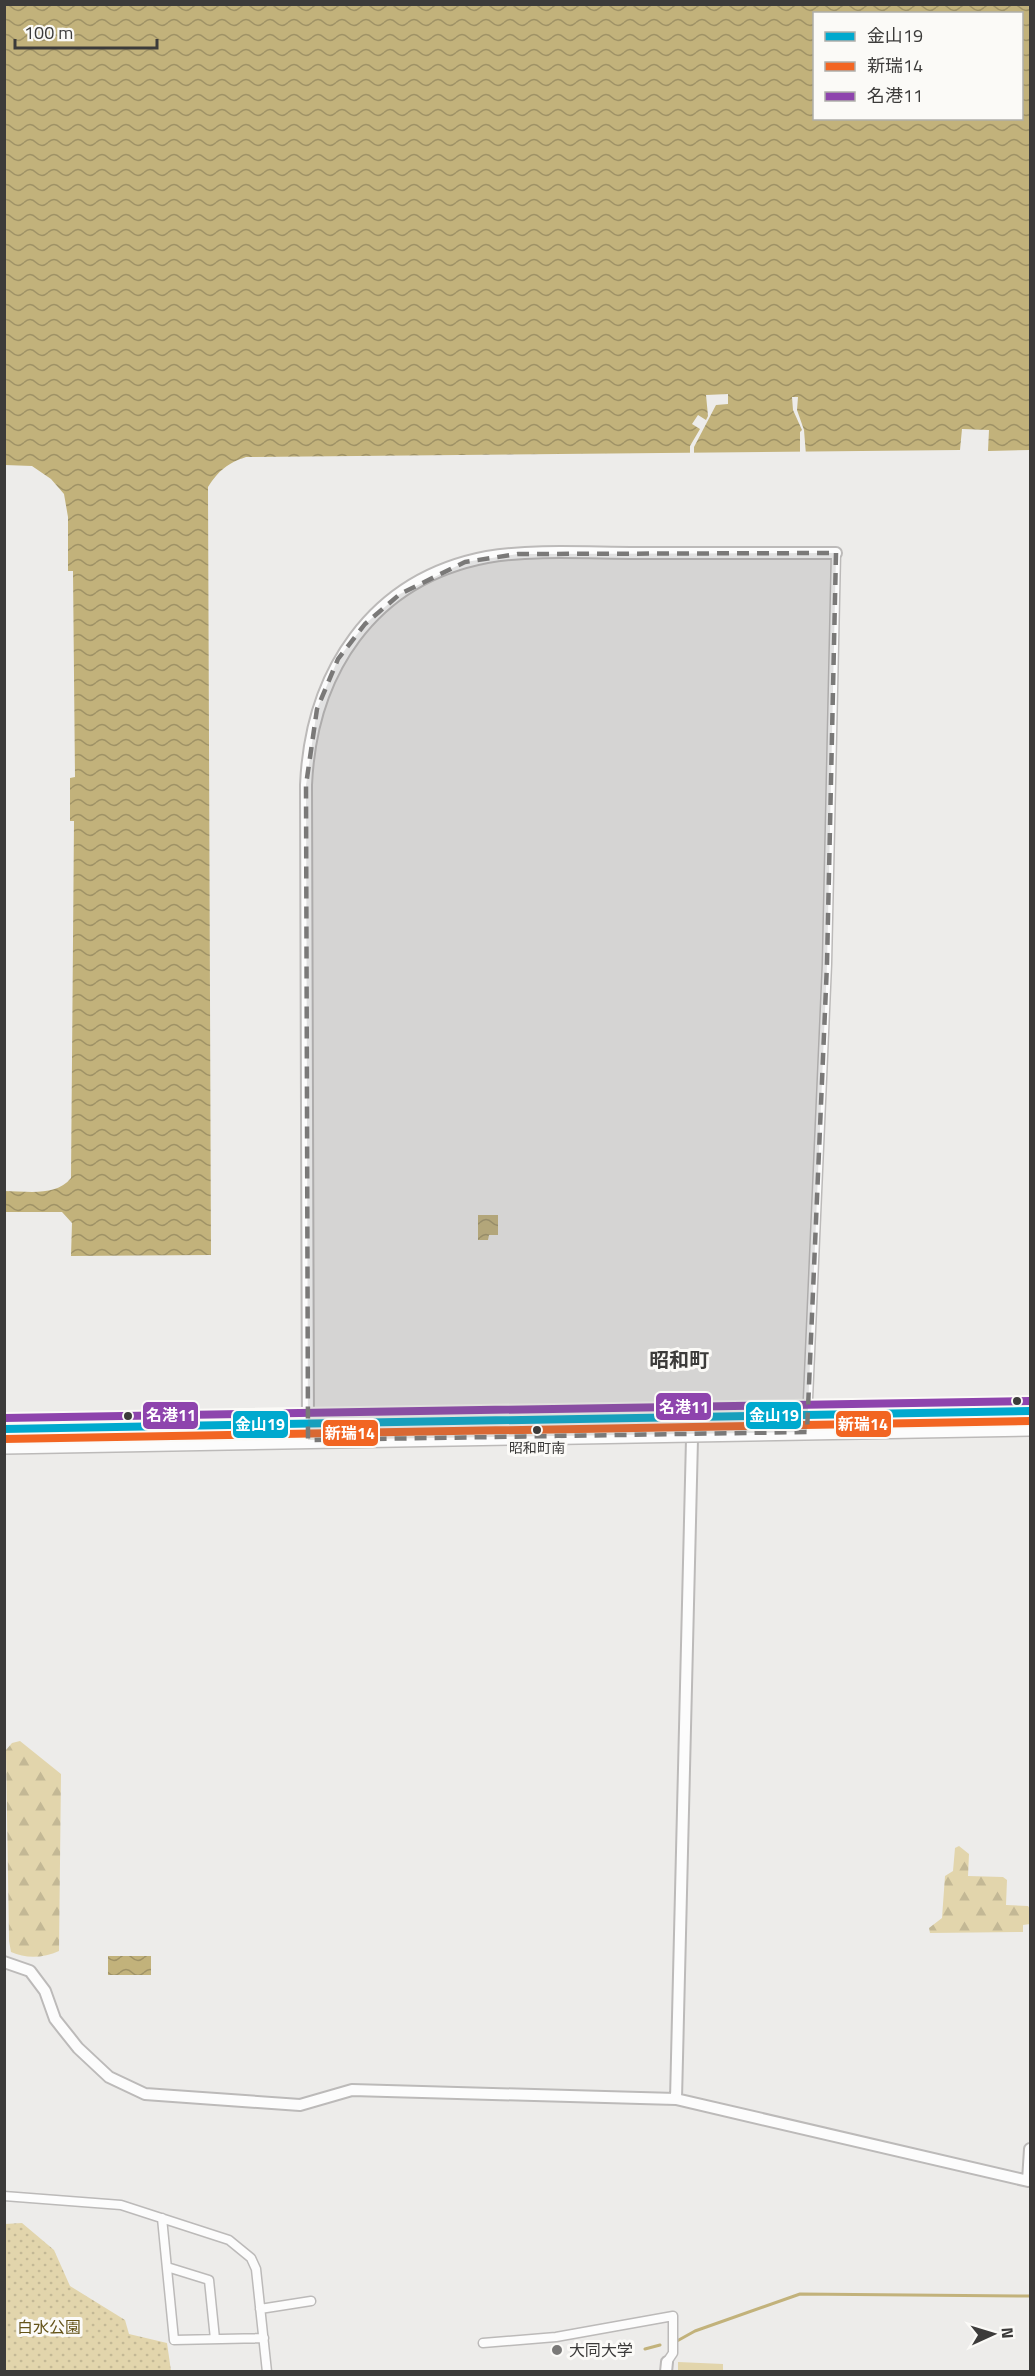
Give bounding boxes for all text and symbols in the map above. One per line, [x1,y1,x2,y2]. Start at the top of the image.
scale bar [15,12,158,50]
legend [813,12,1023,120]
text: 100 m [24,19,73,46]
text: 金山19 [867,22,923,49]
text: 新瑞14 [867,52,923,79]
text: 名港11 [867,82,923,109]
district label: 昭和町 [649,1344,709,1375]
line badge: 名港11 [655,1392,712,1421]
text: 名港11 [659,1395,709,1419]
unlabelled marker [1011,1395,1023,1407]
line badge: 名港11 [142,1401,199,1430]
line badge: 金山19 [745,1401,802,1430]
text: 名港11 [146,1403,196,1427]
text: 金山19 [749,1403,799,1427]
unlabelled marker [122,1410,134,1422]
line badge: 金山19 [232,1410,289,1439]
line badge: 新瑞14 [835,1410,892,1438]
text: 金山19 [235,1412,285,1436]
text: 新瑞14 [838,1412,888,1436]
line badge: 新瑞14 [322,1419,379,1447]
text: 新瑞14 [325,1421,375,1445]
marker: 昭和町南 [531,1424,543,1436]
place label: 昭和町南 [509,1437,565,1458]
north arrow [963,2304,1023,2364]
park label: 白水公園 [17,2315,81,2339]
text: N [996,2327,1020,2339]
place label: 大同大学 [569,2338,633,2362]
marker: 大同大学 [550,2343,564,2357]

